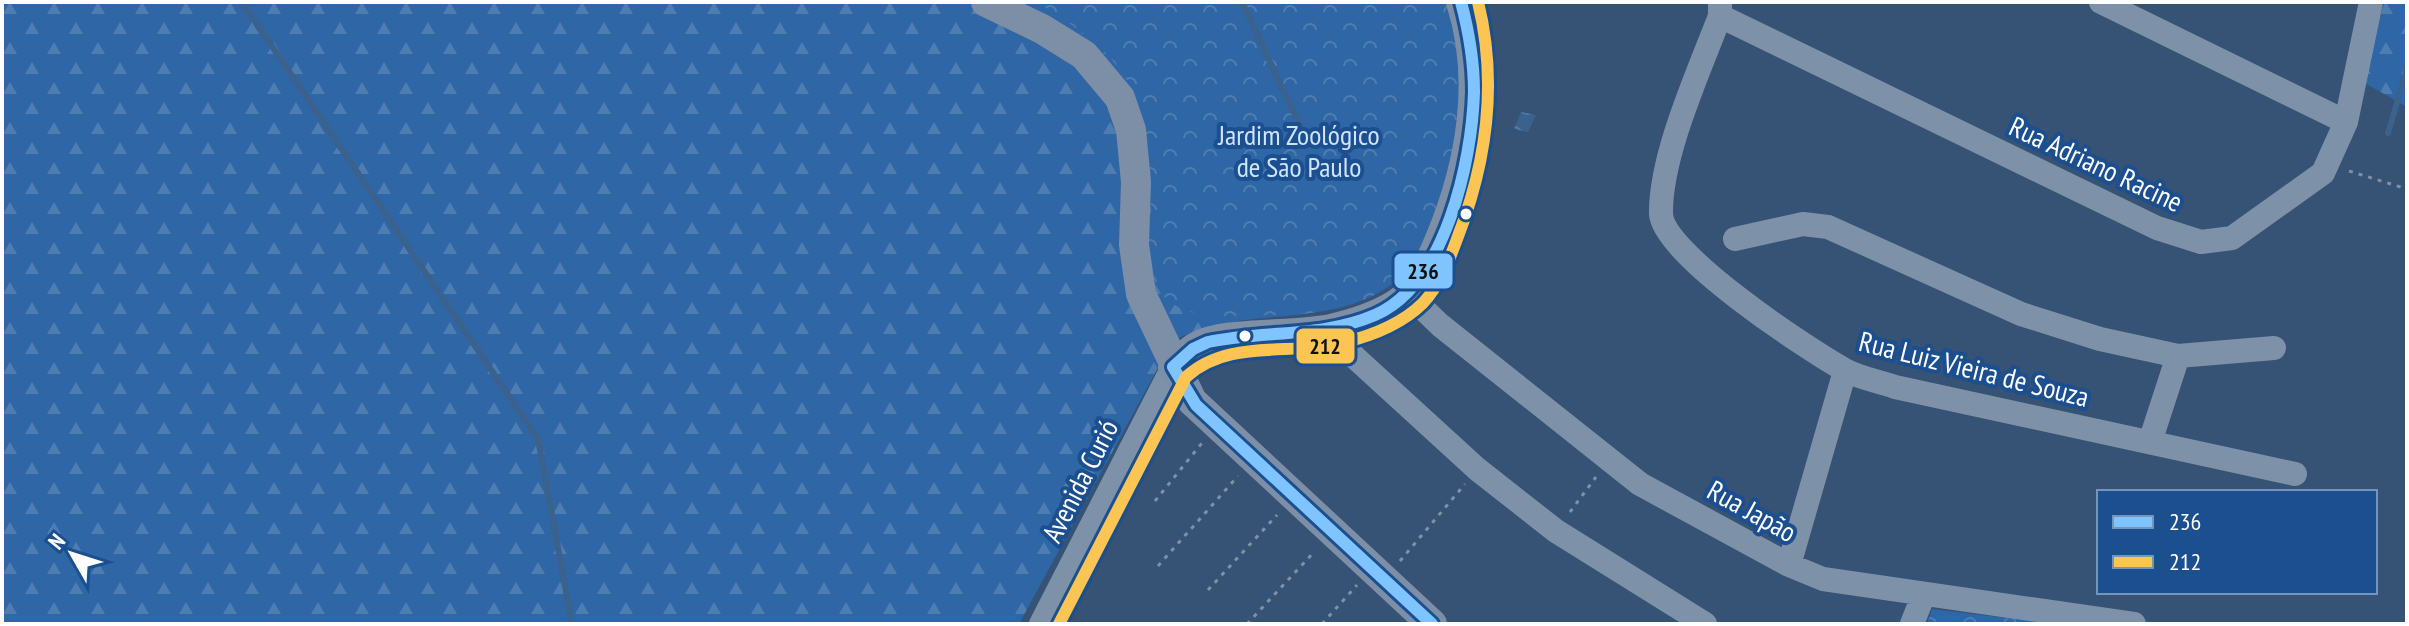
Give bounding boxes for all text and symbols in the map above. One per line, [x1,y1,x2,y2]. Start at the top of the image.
street label: Rua Adriano Racine [2004,107,2189,220]
park label: Jardim Zoológico de São Paulo [1217,116,1380,185]
unlabelled marker [1458,206,1474,222]
line badge: 236 [1393,252,1454,290]
text: 236 [1407,257,1439,285]
street label: Rua Luiz Vieira de Souza [1855,322,2093,415]
line badge: 212 [1295,327,1356,365]
unlabelled marker [1237,328,1253,344]
text: 212 [1309,332,1341,360]
street label: Avenida Curió [1033,413,1126,548]
street label: Rua Japão [1701,471,1803,550]
legend [2097,490,2377,594]
text: 236 [2169,506,2201,537]
north arrow [32,514,112,594]
text: N [42,528,71,555]
text: 212 [2169,546,2201,577]

